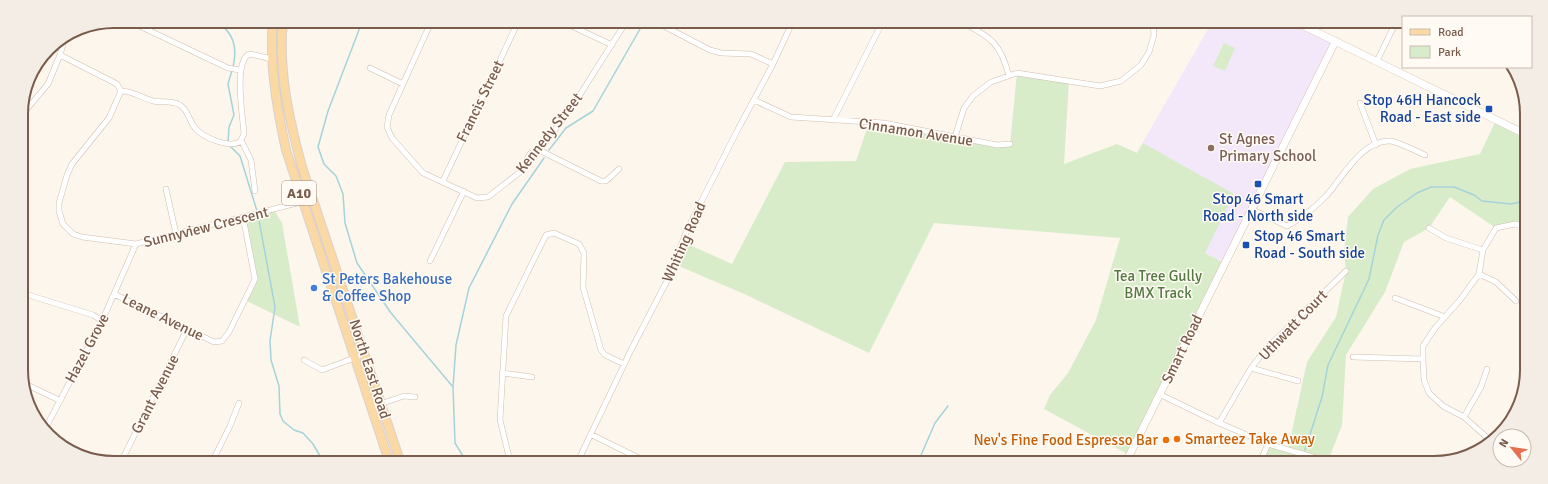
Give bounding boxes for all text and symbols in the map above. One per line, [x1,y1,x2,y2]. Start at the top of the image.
legend [1402,16,1532,68]
text: Road [1438,25,1464,40]
text: Park [1438,45,1461,60]
street label: Francis Street [452,57,508,145]
street label: Kennedy Street [512,89,586,177]
place label: Stop 46H Hancock Road - East side [1364,91,1481,126]
marker: Stop 46H Hancock Road - East side [1484,104,1494,114]
street label: Cinnamon Avenue [858,114,974,150]
place label: St Agnes Primary School [1219,130,1316,165]
marker: St Agnes Primary School [1206,143,1216,153]
marker: Stop 46 Smart Road - North side [1253,179,1263,189]
road number: A10 [282,181,316,205]
place label: Stop 46 Smart Road - North side [1203,190,1313,225]
street label: Whiting Road [658,199,710,285]
street label: Sunnyview Crescent [142,203,270,251]
place label: Stop 46 Smart Road - South side [1254,227,1365,262]
marker: Stop 46 Smart Road - South side [1241,240,1251,250]
park label: Tea Tree Gully BMX Track [1114,267,1202,302]
place label: St Peters Bakehouse & Coffee Shop [322,270,452,305]
marker: St Peters Bakehouse & Coffee Shop [309,283,319,293]
street label: Uthwatt Court [1255,286,1331,364]
street label: Leane Avenue [119,290,207,344]
street label: Hazel Grove [61,310,113,386]
street label: Smart Road [1158,312,1206,386]
street label: North East Road [345,317,395,421]
street label: Grant Avenue [127,351,183,437]
north arrow [1492,428,1532,468]
place label: Smarteez Take Away [1185,430,1315,448]
place label: Nev's Fine Food Espresso Bar [973,431,1158,449]
marker: Smarteez Take Away [1172,434,1182,444]
marker: Nev's Fine Food Espresso Bar [1161,435,1171,445]
text: N [1496,437,1511,450]

